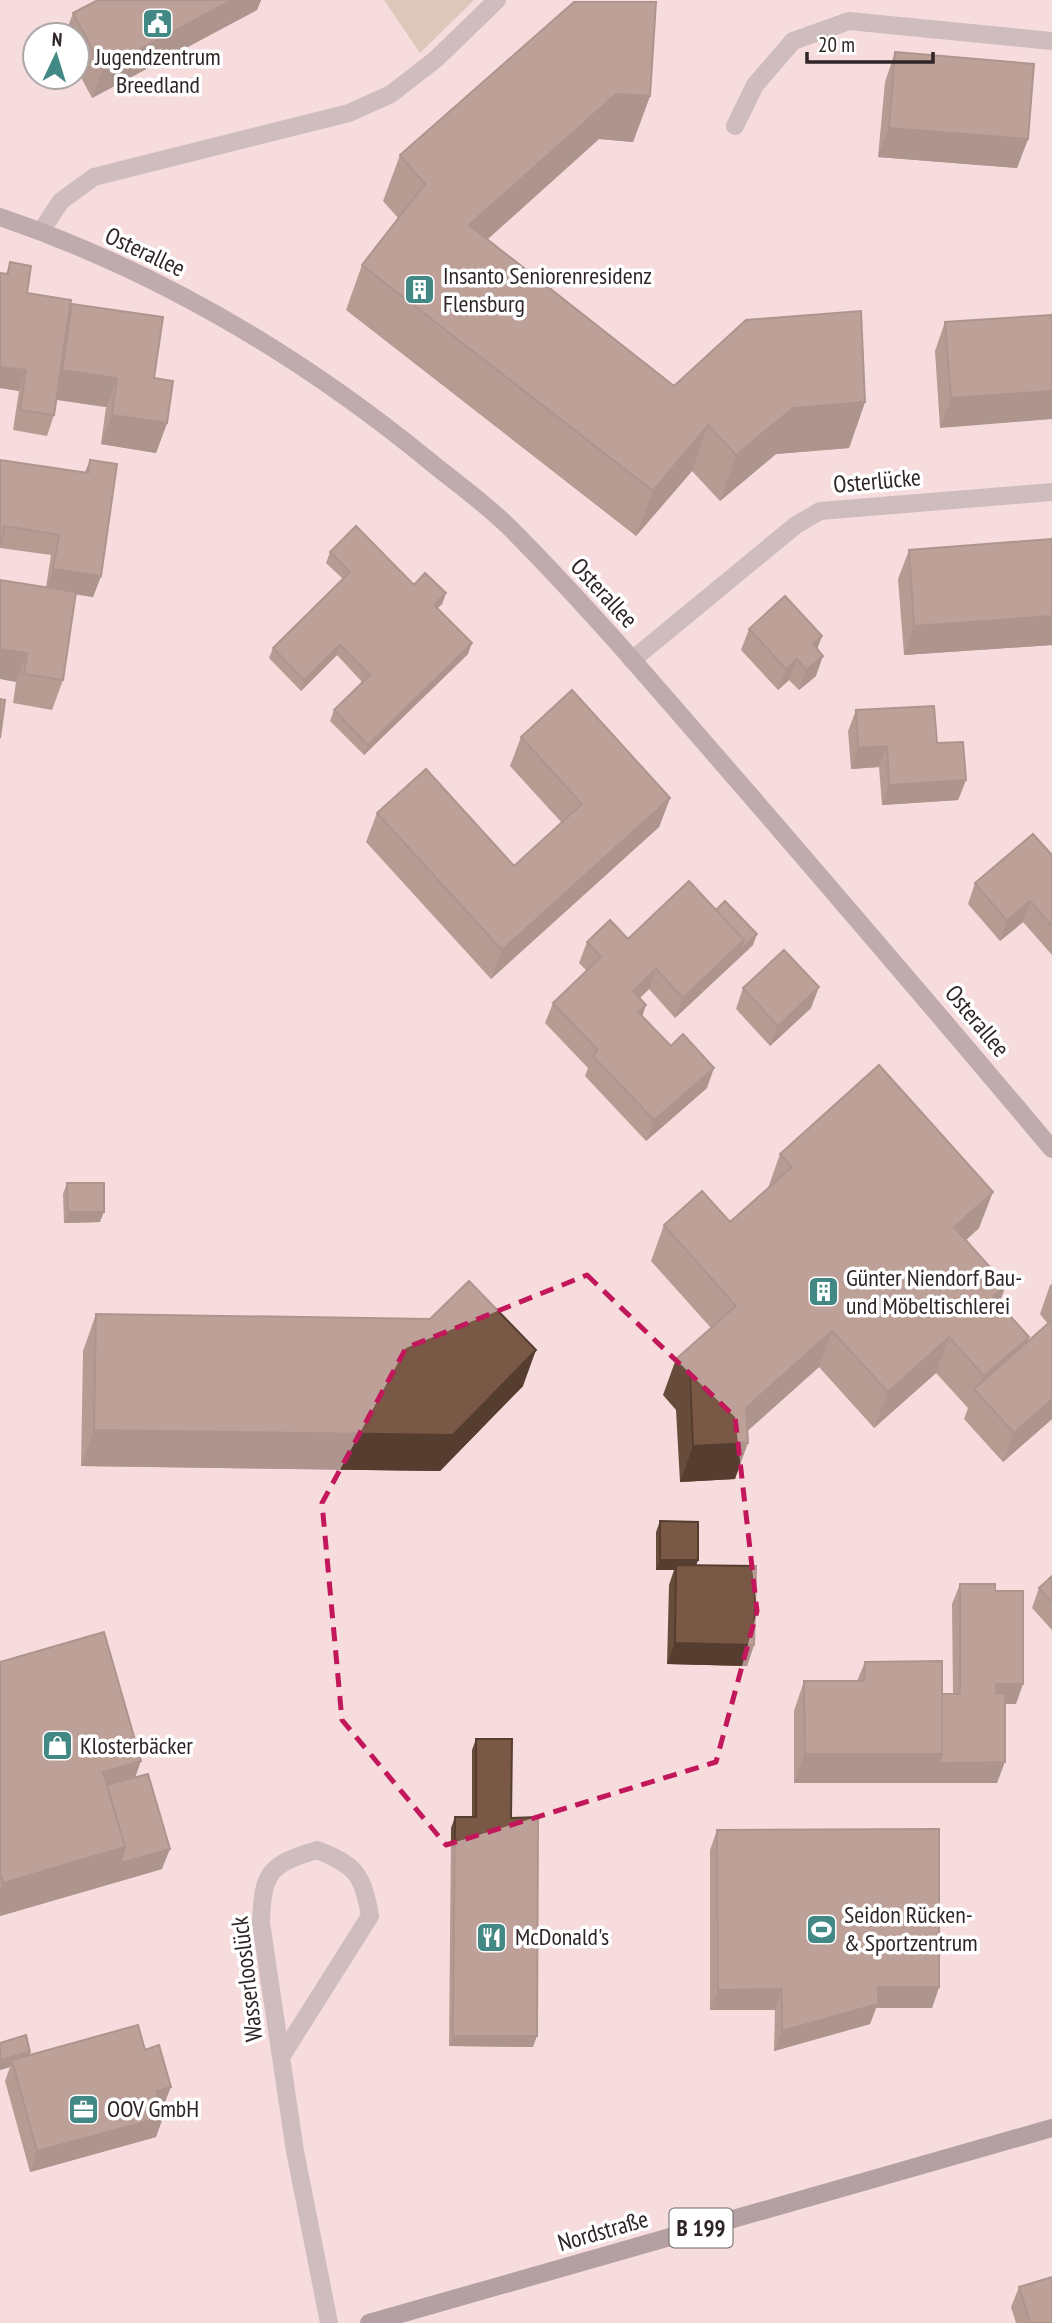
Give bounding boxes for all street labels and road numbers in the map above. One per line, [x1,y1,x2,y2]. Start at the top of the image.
street label: Osterallee [100,220,190,283]
street label: Osterlücke [832,461,922,500]
street label: Osterallee [564,551,645,634]
street label: Osterallee [938,978,1016,1063]
street label: Wasserlooslück [223,1914,270,2043]
street label: Nordstraße [554,2203,652,2258]
road number: B 199 [670,2208,732,2248]

